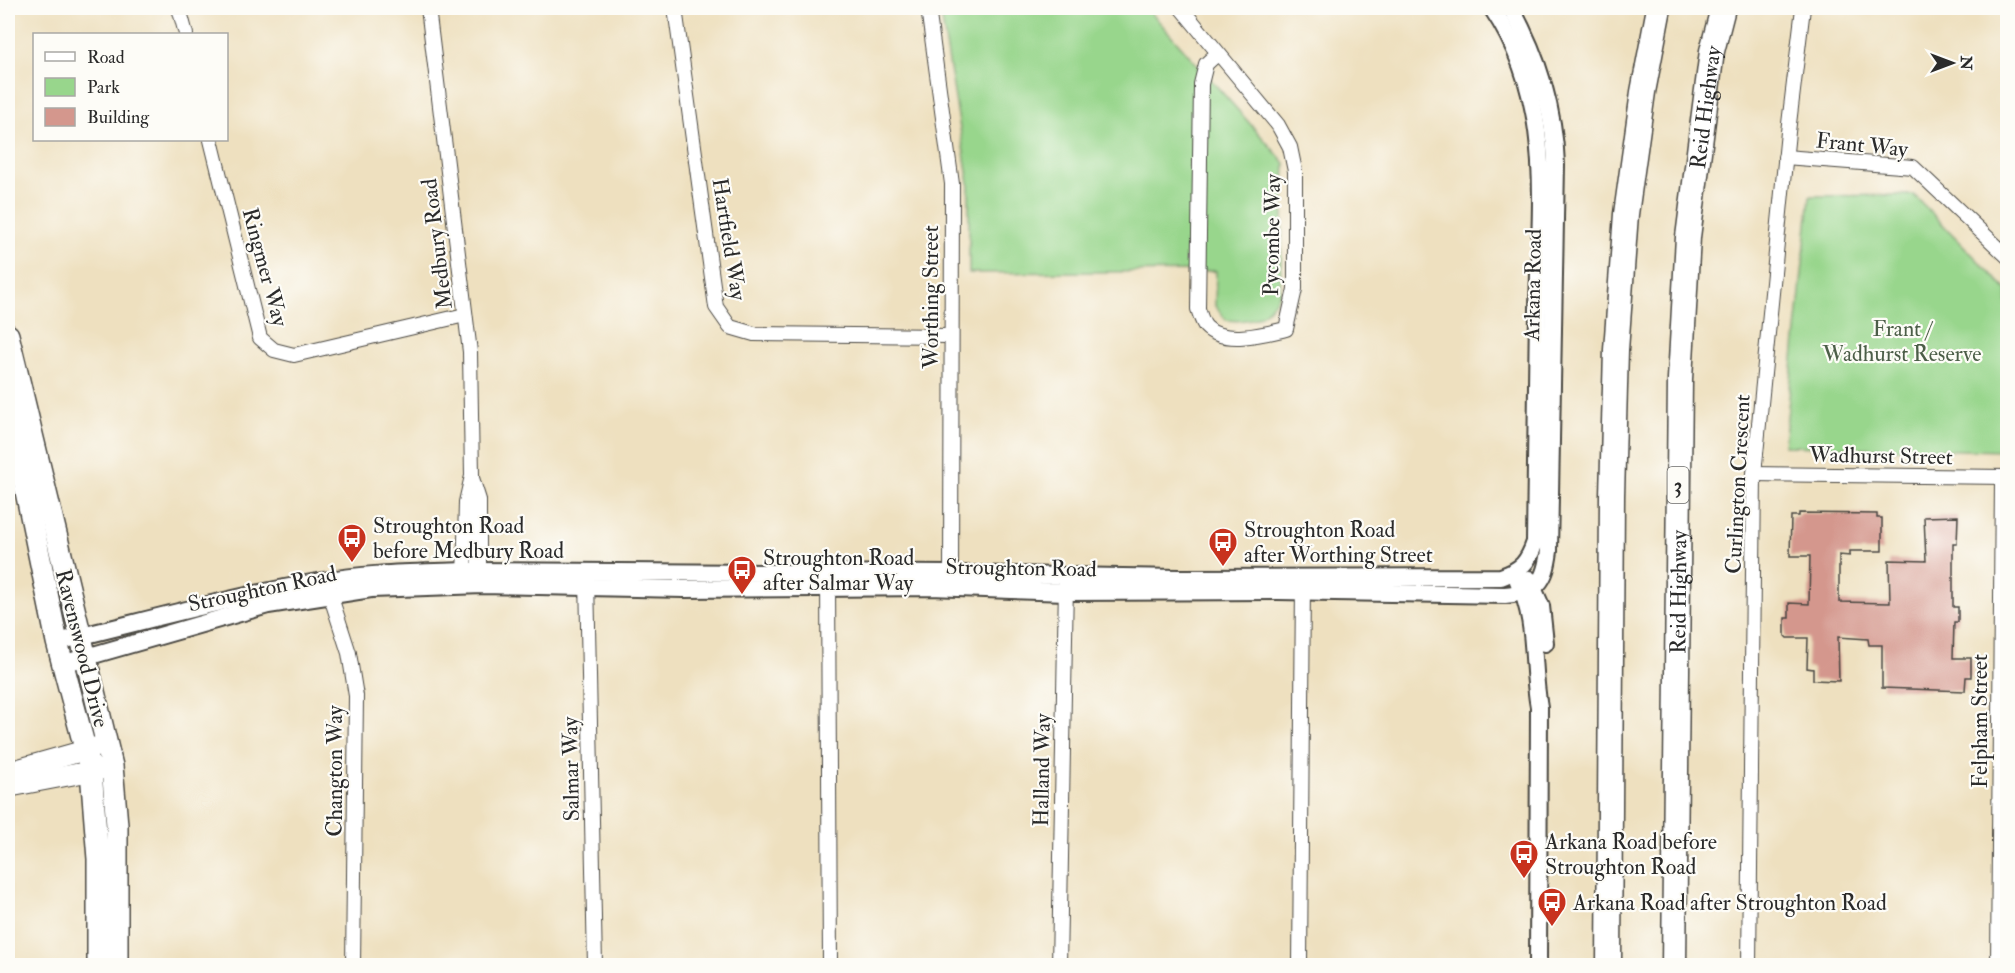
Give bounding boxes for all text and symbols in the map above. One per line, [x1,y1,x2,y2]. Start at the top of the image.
legend [33,33,228,141]
north arrow [1922,33,1982,93]
street label: Reid Highway [1684,42,1728,171]
text: Road [87,46,125,69]
text: N [1956,55,1976,71]
text: Park [87,76,120,99]
text: Building [87,106,150,129]
street label: Frant Way [1814,126,1910,164]
street label: Pycombe Way [1257,173,1287,296]
street label: Hartfield Way [706,176,753,303]
street label: Medbury Road [415,177,459,311]
street label: Ringmer Way [236,205,294,330]
street label: Worthing Street [917,225,945,370]
street label: Arkana Road [1518,228,1548,342]
park label: Frant / Wadhurst Reserve [1821,315,1982,368]
street label: Curlington Crescent [1719,393,1757,575]
street label: Wadhurst Street [1808,441,1953,471]
road number: 3 [1668,467,1688,503]
place label: Stroughton Road before Medbury Road [373,512,564,565]
place label: Stroughton Road after Worthing Street [1244,516,1433,569]
bus stop icon: Stroughton Road before Medbury Road [336,522,368,564]
bus stop icon: Stroughton Road after Worthing Street [1207,526,1239,568]
street label: Reid Highway [1664,530,1693,654]
place label: Stroughton Road after Salmar Way [763,544,914,597]
street label: Stroughton Road [945,553,1097,583]
bus stop icon: Stroughton Road after Salmar Way [726,554,758,596]
street label: Stroughton Road [185,560,339,618]
street label: Ravenswood Drive [49,566,115,730]
street label: Felpham Street [1966,654,1995,788]
street label: Changton Way [321,705,349,837]
street label: Halland Way [1027,713,1057,827]
street label: Salmar Way [556,716,586,822]
place label: Arkana Road before Stroughton Road [1544,828,1717,881]
bus stop icon: Arkana Road before Stroughton Road [1508,838,1540,880]
bus stop icon: Arkana Road after Stroughton Road [1536,886,1568,928]
place label: Arkana Road after Stroughton Road [1572,889,1887,917]

